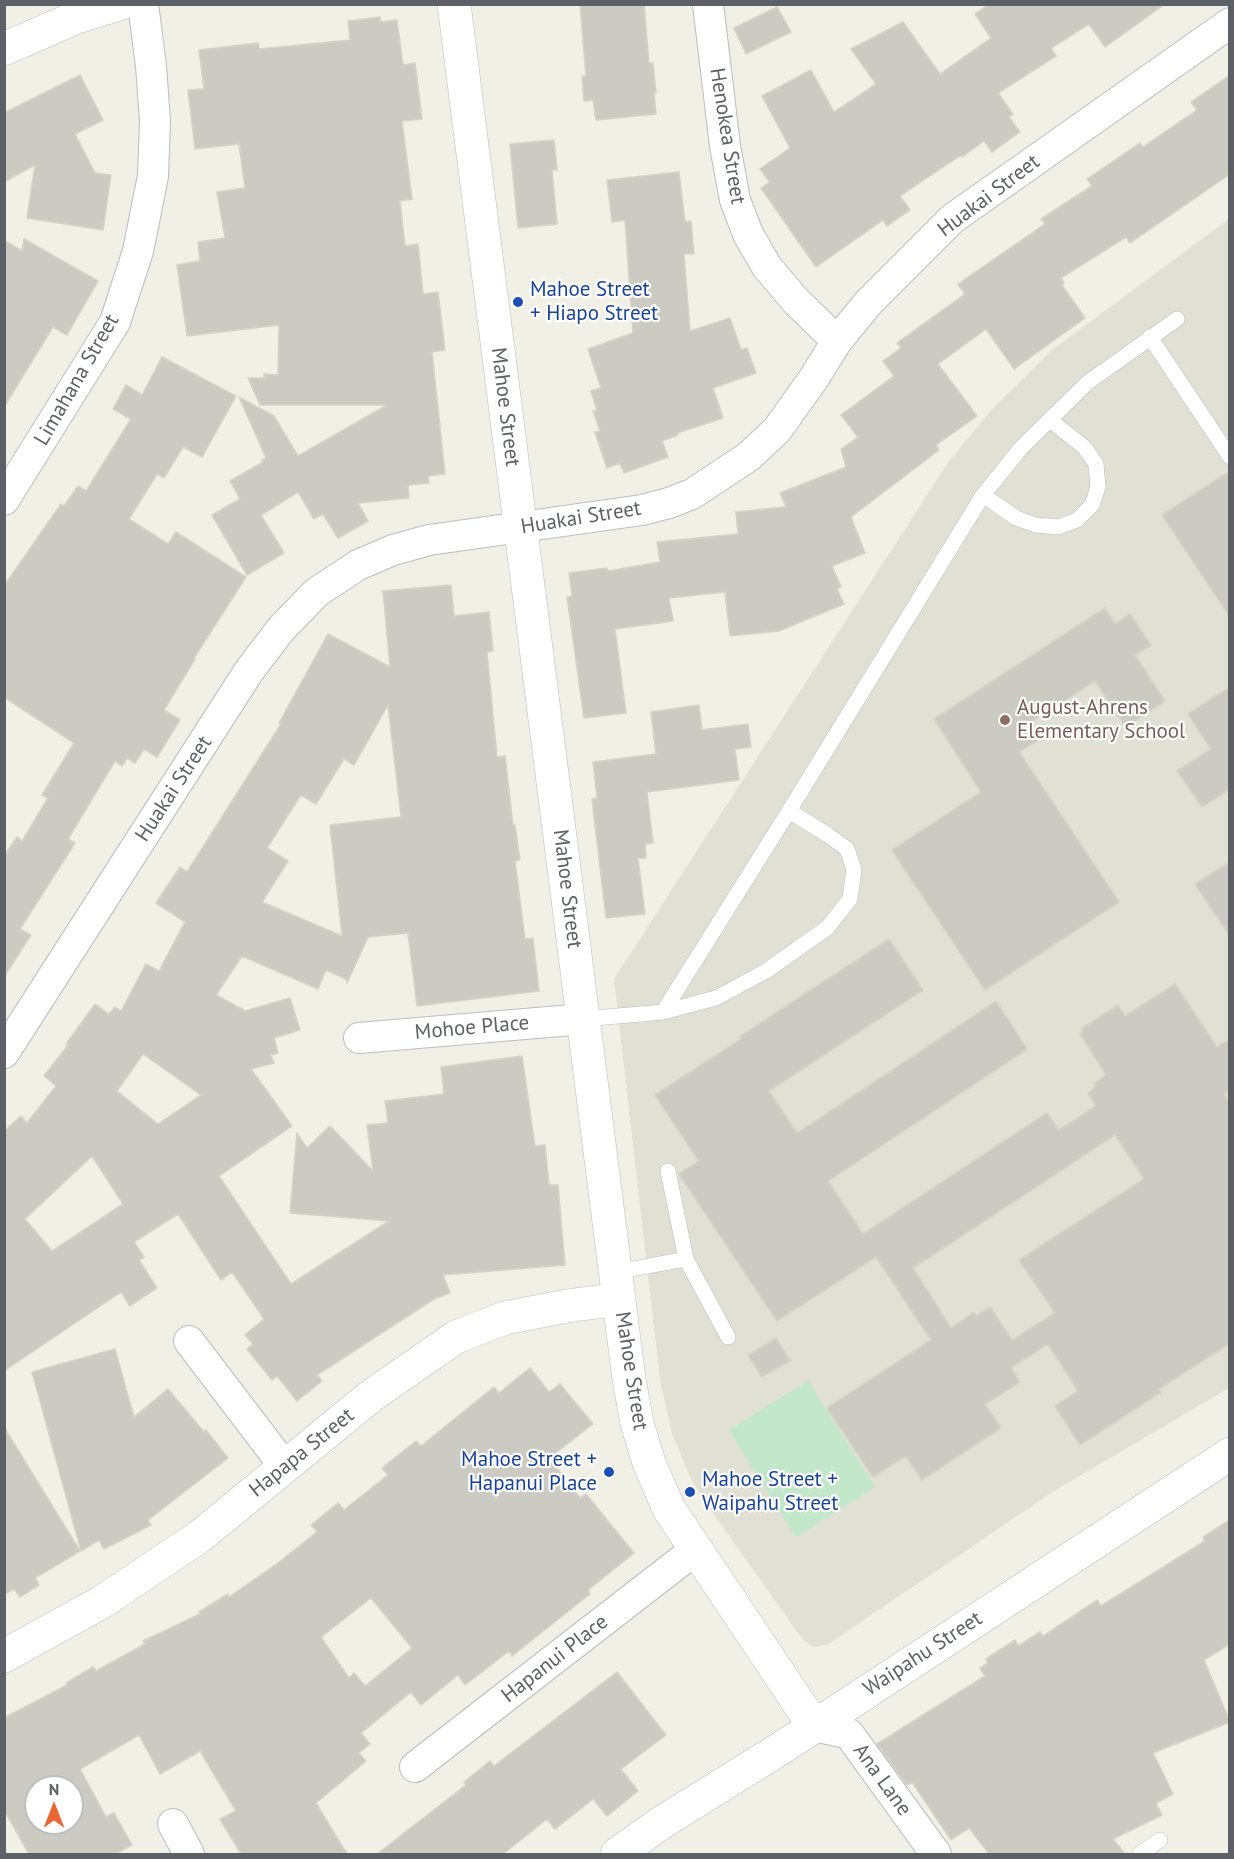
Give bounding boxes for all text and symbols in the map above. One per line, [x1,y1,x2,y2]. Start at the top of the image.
street label: Henokea Street [704,66,750,206]
street label: Huakai Street [933,149,1045,243]
place label: Mahoe Street + Hiapo Street [530,277,658,327]
marker: Mahoe Street + Hiapo Street [511,295,525,309]
street label: Limahana Street [29,310,125,450]
street label: Mahoe Street [485,346,525,468]
street label: Huakai Street [519,496,643,540]
place label: August-Ahrens Elementary School [1017,695,1185,745]
marker: August-Ahrens Elementary School [998,713,1012,727]
street label: Huakai Street [130,731,218,847]
street label: Mahoe Street [547,828,587,950]
street label: Mohoe Place [414,1010,530,1046]
street label: Mahoe Street [609,1310,653,1432]
street label: Hapapa Street [245,1403,359,1503]
place label: Mahoe Street + Hapanui Place [461,1447,597,1497]
marker: Mahoe Street + Hapanui Place [602,1465,616,1479]
place label: Mahoe Street + Waipahu Street [702,1467,838,1517]
marker: Mahoe Street + Waipahu Street [683,1485,697,1499]
street label: Waipahu Street [859,1606,987,1702]
street label: Hapanui Place [497,1610,613,1708]
street label: Ana Lane [847,1739,917,1821]
north arrow [24,1775,84,1835]
text: N [49,1779,59,1799]

